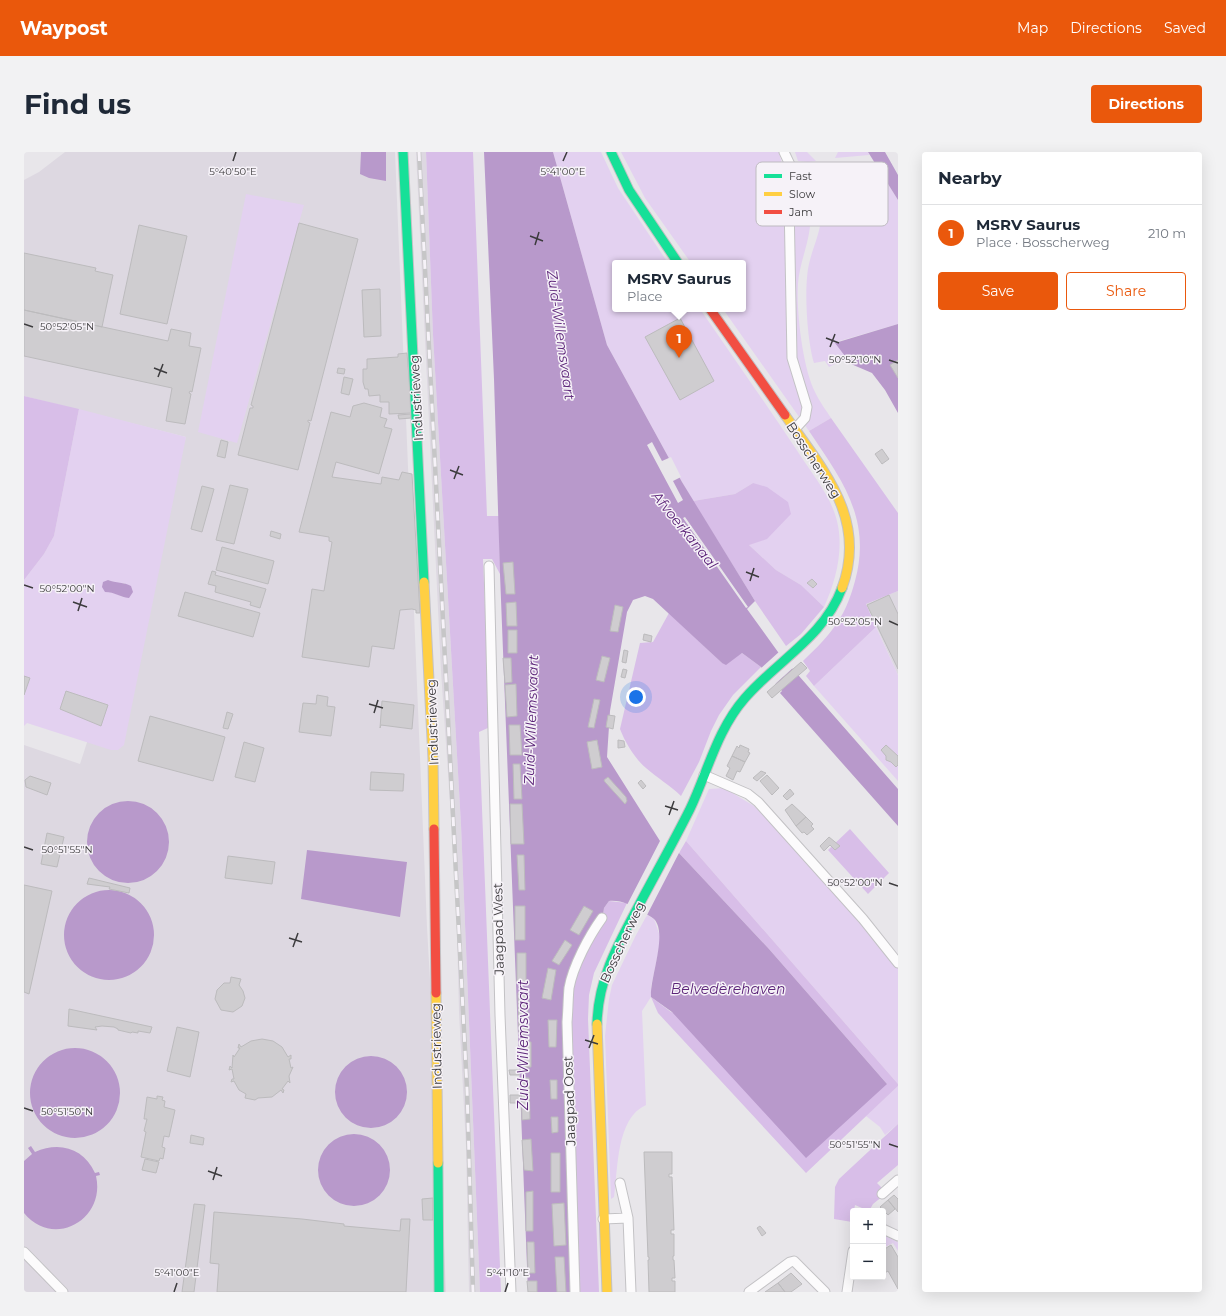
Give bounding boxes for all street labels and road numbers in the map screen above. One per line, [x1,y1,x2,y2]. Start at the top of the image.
street label: Industrieweg [406,355,426,441]
street label: Bosscherweg [783,419,845,501]
street label: Industrieweg [423,679,441,765]
street label: Jaagpad West [489,883,507,976]
street label: Bosscherweg [596,899,648,985]
street label: Industrieweg [427,1003,445,1089]
street label: Jaagpad Oost [559,1056,579,1147]

